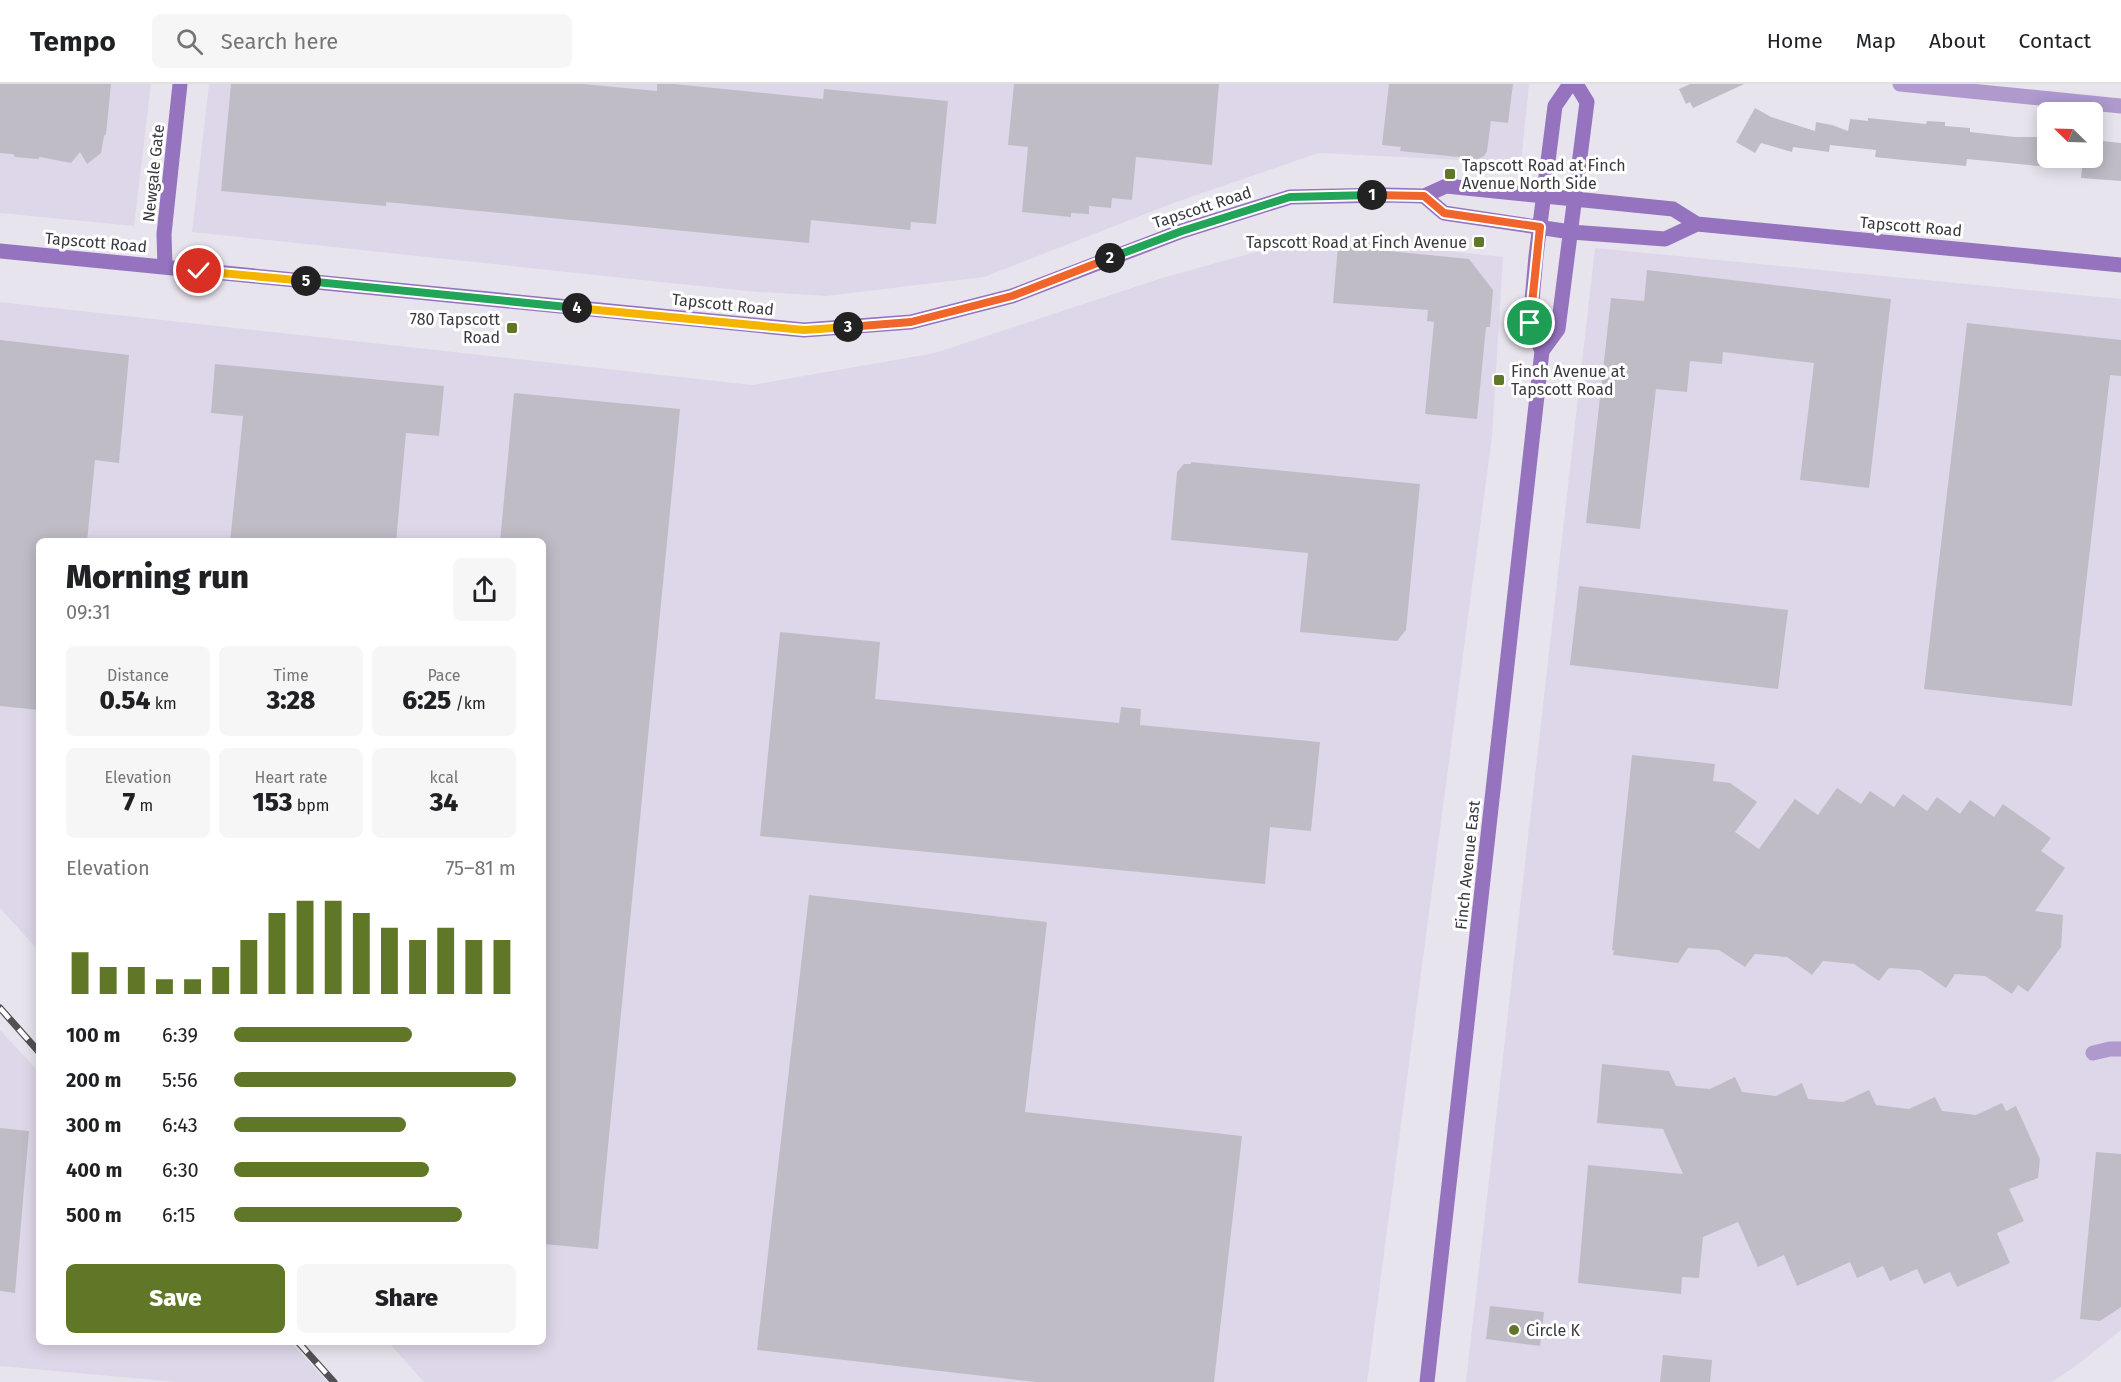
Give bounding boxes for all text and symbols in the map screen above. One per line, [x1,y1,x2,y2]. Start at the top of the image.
search box [152,14,572,68]
text: Tempo [30,25,116,58]
icon: search [173,25,206,58]
text: Search here [221,28,338,55]
text: Home [1767,28,1823,54]
text: Map [1856,28,1896,54]
text: About [1929,28,1986,54]
text: Contact [2019,28,2091,54]
north arrow [2037,102,2103,168]
map controls [2037,102,2103,168]
street label: Newgale Gate [139,123,168,223]
place label: Tapscott Road at Finch Avenue North Side [1462,156,1626,193]
marker: Tapscott Road at Finch Avenue North Side [1443,167,1457,181]
pin: 1 [1357,180,1387,210]
street label: Tapscott Road [1150,183,1254,232]
text: 1 [1368,185,1376,204]
street label: Tapscott Road [1859,213,1963,240]
street label: Tapscott Road [44,229,148,256]
place label: Tapscott Road at Finch Avenue [1246,233,1467,252]
marker: Tapscott Road at Finch Avenue [1472,235,1486,249]
pin: 2 [1095,243,1125,273]
pin [173,245,224,296]
text: 2 [1106,248,1114,267]
icon: check [182,254,215,287]
pin: 5 [291,266,321,296]
text: 5 [302,271,310,290]
street label: Tapscott Road [671,290,775,319]
pin: 4 [562,293,592,323]
pin [1504,297,1555,348]
text: 4 [572,298,582,317]
icon: arrive [1513,306,1546,339]
place label: 780 Tapscott Road [410,310,500,347]
pin: 3 [833,312,863,342]
text: 3 [844,317,852,336]
marker: 780 Tapscott Road [505,321,519,335]
place label: Finch Avenue at Tapscott Road [1511,362,1625,399]
marker: Finch Avenue at Tapscott Road [1492,373,1506,387]
text: Morning run [66,557,249,597]
button: share [453,558,516,621]
text: 09:31 [66,600,111,624]
text: Distance [107,666,169,685]
text: Time [273,666,309,685]
text: Pace [427,666,461,685]
text: 0.54 [99,685,150,716]
text: 3:28 [267,685,315,716]
text: 6:25 [402,685,451,716]
text: km [150,694,177,713]
text: /km [451,694,486,713]
text: Elevation [104,768,172,787]
text: Heart rate [255,768,327,787]
text: kcal [430,768,458,787]
text: 7 [123,787,135,818]
text: 153 [253,787,292,818]
text: 34 [430,787,458,818]
text: m [135,796,153,815]
text: bpm [292,796,329,815]
street label: Finch Avenue East [1451,799,1484,931]
text: Elevation [66,856,150,880]
text: 75–81 m [445,856,516,880]
text: 100 m [66,1023,120,1047]
text: 6:39 [162,1023,198,1047]
text: 200 m [66,1068,121,1092]
text: 5:56 [162,1068,198,1092]
text: 300 m [66,1113,121,1137]
text: 6:43 [162,1113,198,1137]
text: 400 m [66,1158,122,1182]
text: 6:30 [162,1158,199,1182]
text: 500 m [66,1203,122,1227]
text: 6:15 [162,1203,195,1227]
button: Save [66,1264,285,1333]
button: Share [297,1264,516,1333]
place label: Circle K [1526,1321,1580,1340]
marker: Circle K [1507,1323,1521,1337]

